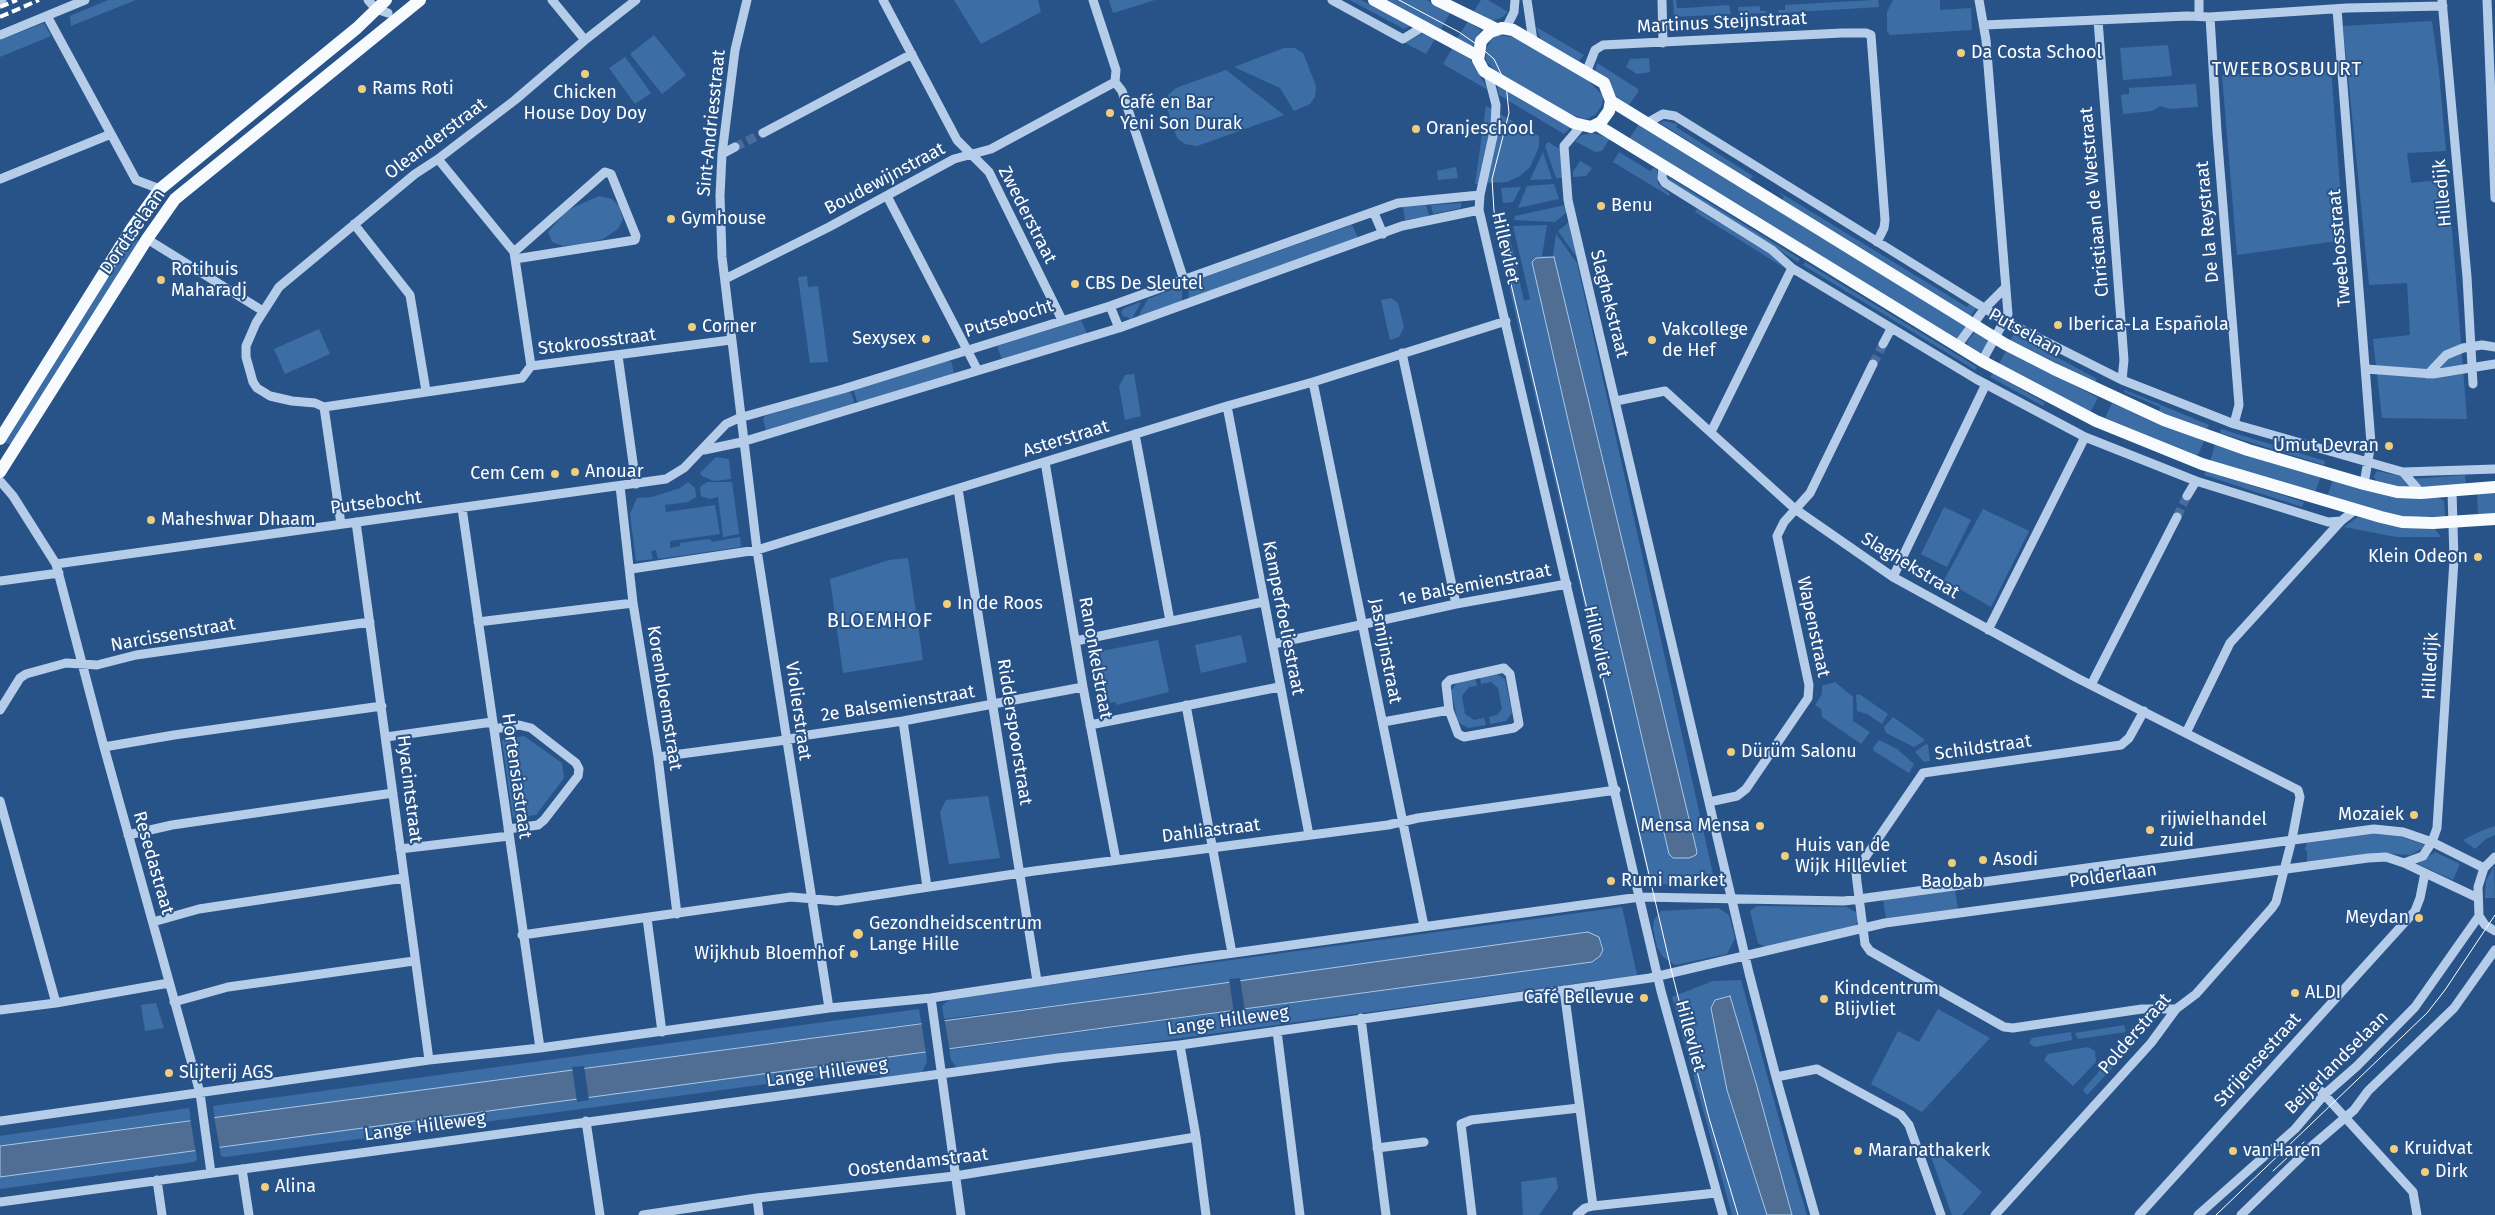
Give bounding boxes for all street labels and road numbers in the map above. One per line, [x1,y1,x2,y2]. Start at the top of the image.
street label: Martinus Steijnstraat [1636,8,1808,38]
street label: Sint-Andriesstraat [694,49,730,197]
street label: Oleanderstraat [381,94,491,184]
street label: Christiaan de Wetstraat [2076,106,2114,298]
street label: Boudewijnstraat [821,138,949,220]
street label: Hilledijk [2429,158,2457,228]
street label: De la Reystraat [2192,160,2224,284]
street label: Zwederstraat [993,163,1061,267]
street label: Dordtselaan [96,185,170,279]
street label: Tweebosstraat [2324,188,2356,308]
street label: Hillevliet [1486,210,1524,286]
street label: Slaghekstraat [1585,248,1633,360]
street label: Putsebocht [962,295,1056,343]
street label: Putselaan [1985,304,2065,362]
street label: Stokroosstraat [537,324,657,360]
street label: Asterstraat [1020,416,1112,462]
street label: Putsebocht [329,487,423,519]
street label: Slaghekstraat [1857,528,1963,604]
street label: Kamperfoeliestraat [1257,539,1309,697]
street label: 1e Balsemienstraat [1397,560,1553,610]
street label: Wapenstraat [1792,575,1834,679]
street label: Ranonkelstraat [1074,595,1116,721]
street label: Jasmijnstraat [1364,597,1406,705]
street label: Hillevliet [1578,604,1616,680]
street label: Narcissenstraat [109,613,237,657]
street label: Korenbloemstraat [642,624,686,772]
street label: Hilledijk [2418,632,2444,700]
street label: Ridderspoorstraat [992,657,1036,807]
street label: Violierstraat [780,660,816,762]
street label: 2e Balsemienstraat [820,681,976,727]
street label: Hortensiastraat [496,712,536,840]
street label: Schildstraat [1933,731,2033,765]
street label: Hyacintstraat [392,734,426,844]
street label: Resedastraat [128,809,178,917]
street label: Dahliastraat [1161,814,1261,848]
street label: Polderlaan [2068,859,2158,893]
street label: Polderstraat [2094,989,2176,1079]
street label: Hillevliet [1670,998,1710,1074]
street label: Lange Hilleweg [1166,1002,1290,1040]
street label: Beijerlandselaan [2281,1007,2393,1119]
street label: Strijensestraat [2210,1008,2306,1112]
street label: Lange Hilleweg [765,1054,889,1092]
street label: Lange Hilleweg [363,1108,487,1146]
street label: Oostendamstraat [847,1144,989,1182]

